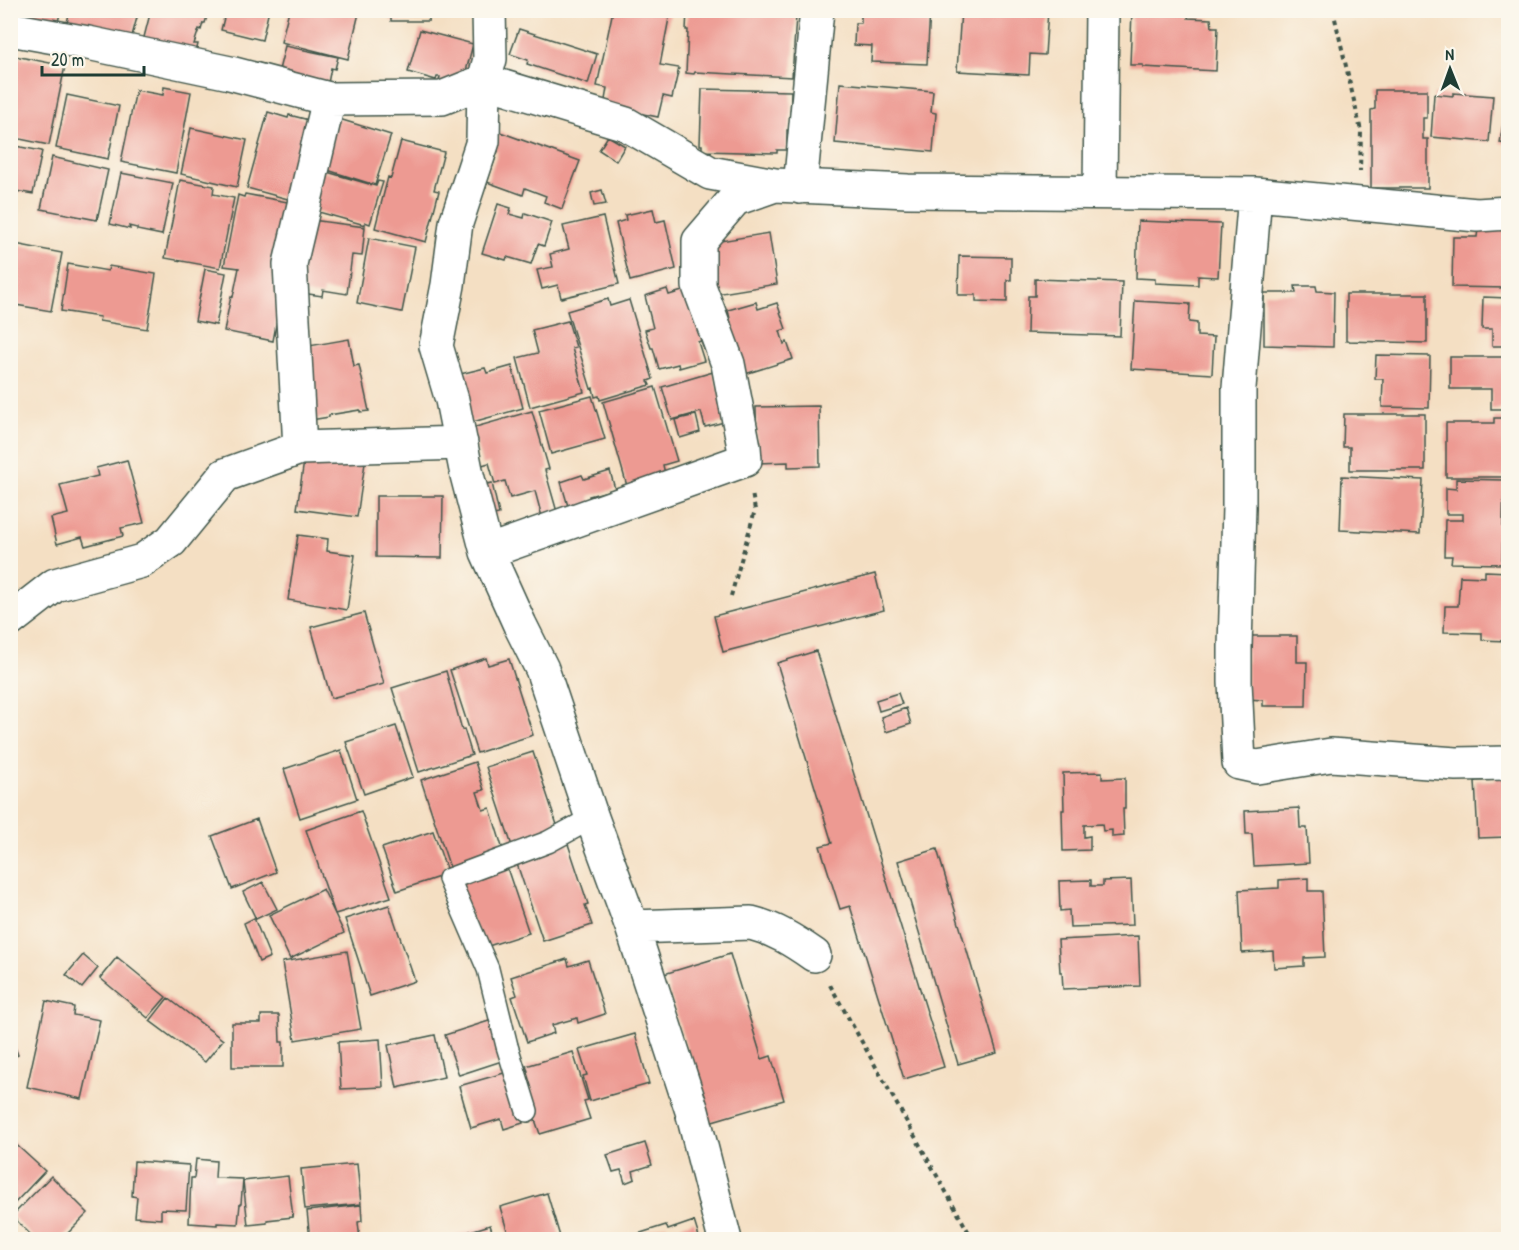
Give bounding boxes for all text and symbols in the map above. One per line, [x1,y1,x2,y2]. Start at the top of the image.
scale bar [42,39,144,77]
north arrow [1420,39,1480,99]
text: N [1445,43,1455,65]
text: 20 m [51,47,84,72]

